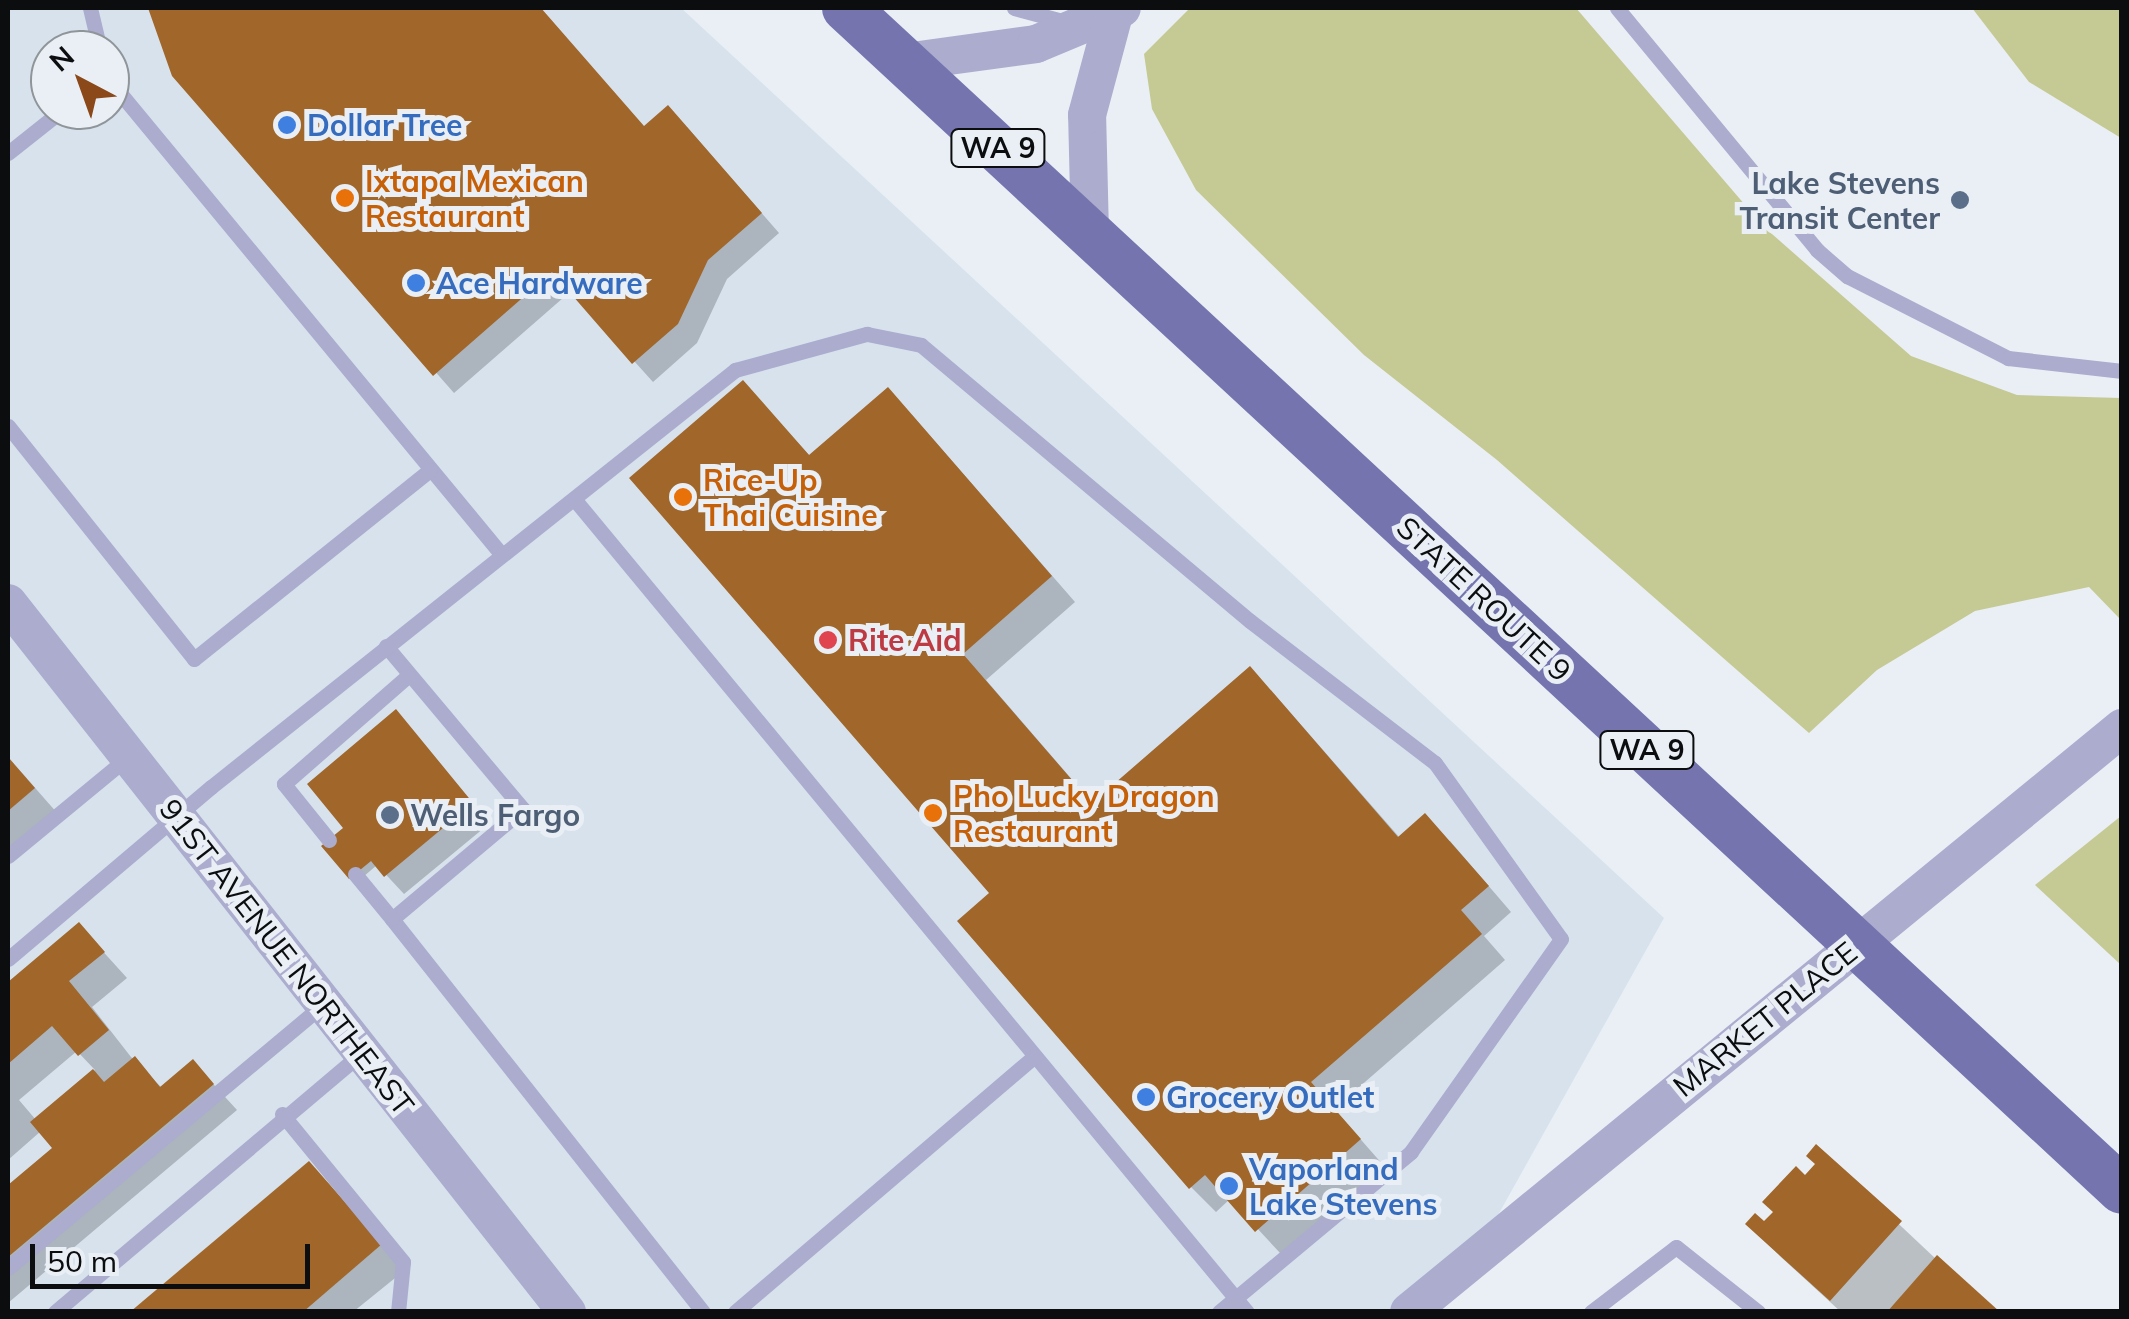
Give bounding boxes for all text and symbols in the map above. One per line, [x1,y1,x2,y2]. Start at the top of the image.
north arrow [30,30,130,130]
text: N [42,38,81,79]
place label: Dollar Tree [307,107,463,143]
marker: Dollar Tree [276,114,298,136]
road number: WA 9 [948,125,1048,171]
place label: Ixtapa Mexican Restaurant [365,163,584,234]
place label: Lake Stevens Transit Center [1740,165,1940,236]
marker: Ixtapa Mexican Restaurant [334,187,356,209]
marker: Lake Stevens Transit Center [1949,189,1971,211]
place label: Ace Hardware [436,265,643,301]
marker: Ace Hardware [405,272,427,294]
place label: Rice-Up Thai Cuisine [703,462,878,532]
marker: Rice-Up Thai Cuisine [672,486,694,508]
street label: STATE ROUTE 9 [1390,509,1578,689]
place label: Rite Aid [848,622,962,658]
marker: Rite Aid [817,629,839,651]
road number: WA 9 [1597,727,1697,773]
place label: Pho Lucky Dragon Restaurant [953,778,1215,848]
street label: 91ST AVENUE NORTHEAST [152,792,422,1122]
place label: Wells Fargo [410,797,580,833]
marker: Pho Lucky Dragon Restaurant [922,802,944,824]
marker: Wells Fargo [379,804,401,826]
street label: MARKET PLACE [1666,934,1864,1104]
place label: Grocery Outlet [1166,1079,1374,1115]
marker: Grocery Outlet [1135,1086,1157,1108]
place label: Vaporland Lake Stevens [1249,1151,1438,1222]
marker: Vaporland Lake Stevens [1218,1175,1240,1197]
scale bar [35,1224,315,1286]
text: 50 m [47,1242,117,1280]

